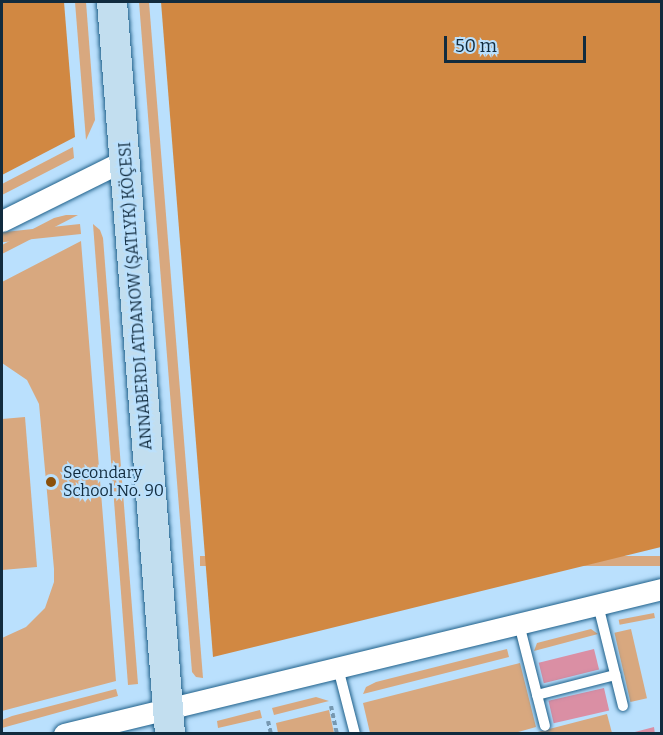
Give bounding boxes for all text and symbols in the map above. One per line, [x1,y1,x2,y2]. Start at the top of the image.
scale bar [447,24,590,62]
text: 50 m [455,35,497,57]
street label: ANNABERDI ATDANOW (ŞATLYK) KÖÇESI [116,141,156,451]
place label: Secondary School No. 90 [63,463,164,501]
marker: Secondary School No. 90 [44,475,58,489]

